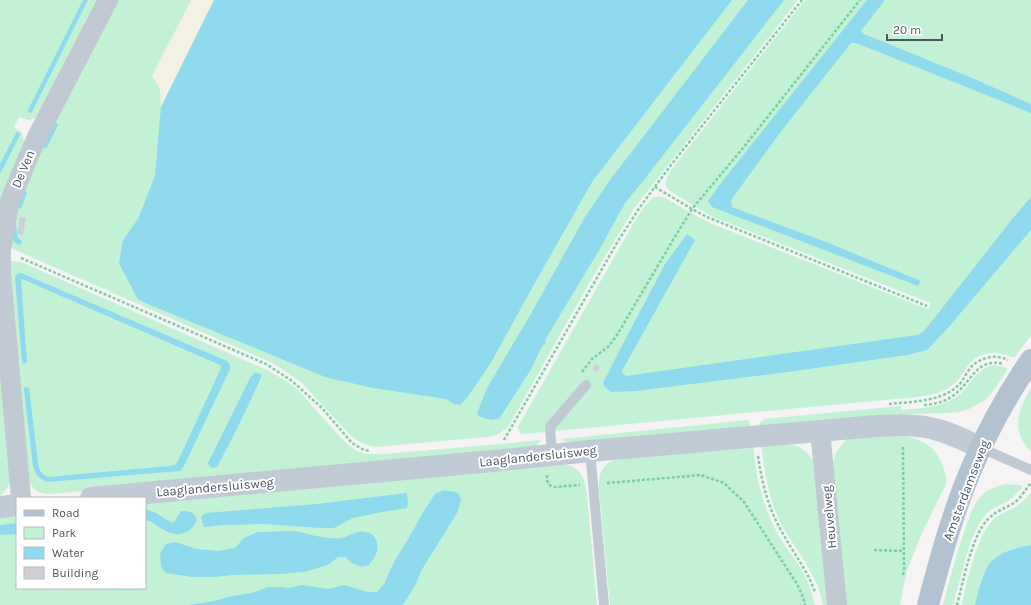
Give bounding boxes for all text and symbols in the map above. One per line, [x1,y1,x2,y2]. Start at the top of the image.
scale bar [887,16,942,42]
text: 20 m [893,23,921,37]
street label: De Ven [8,148,38,190]
street label: Amsterdamseweg [940,437,992,542]
street label: Laaglandersluisweg [479,442,598,470]
street label: Laaglandersluisweg [156,474,275,500]
street label: Heuvelweg [819,484,839,549]
legend [16,497,146,589]
text: Road [52,506,80,520]
text: Park [52,526,77,540]
text: Water [52,546,85,560]
text: Building [52,566,99,580]

